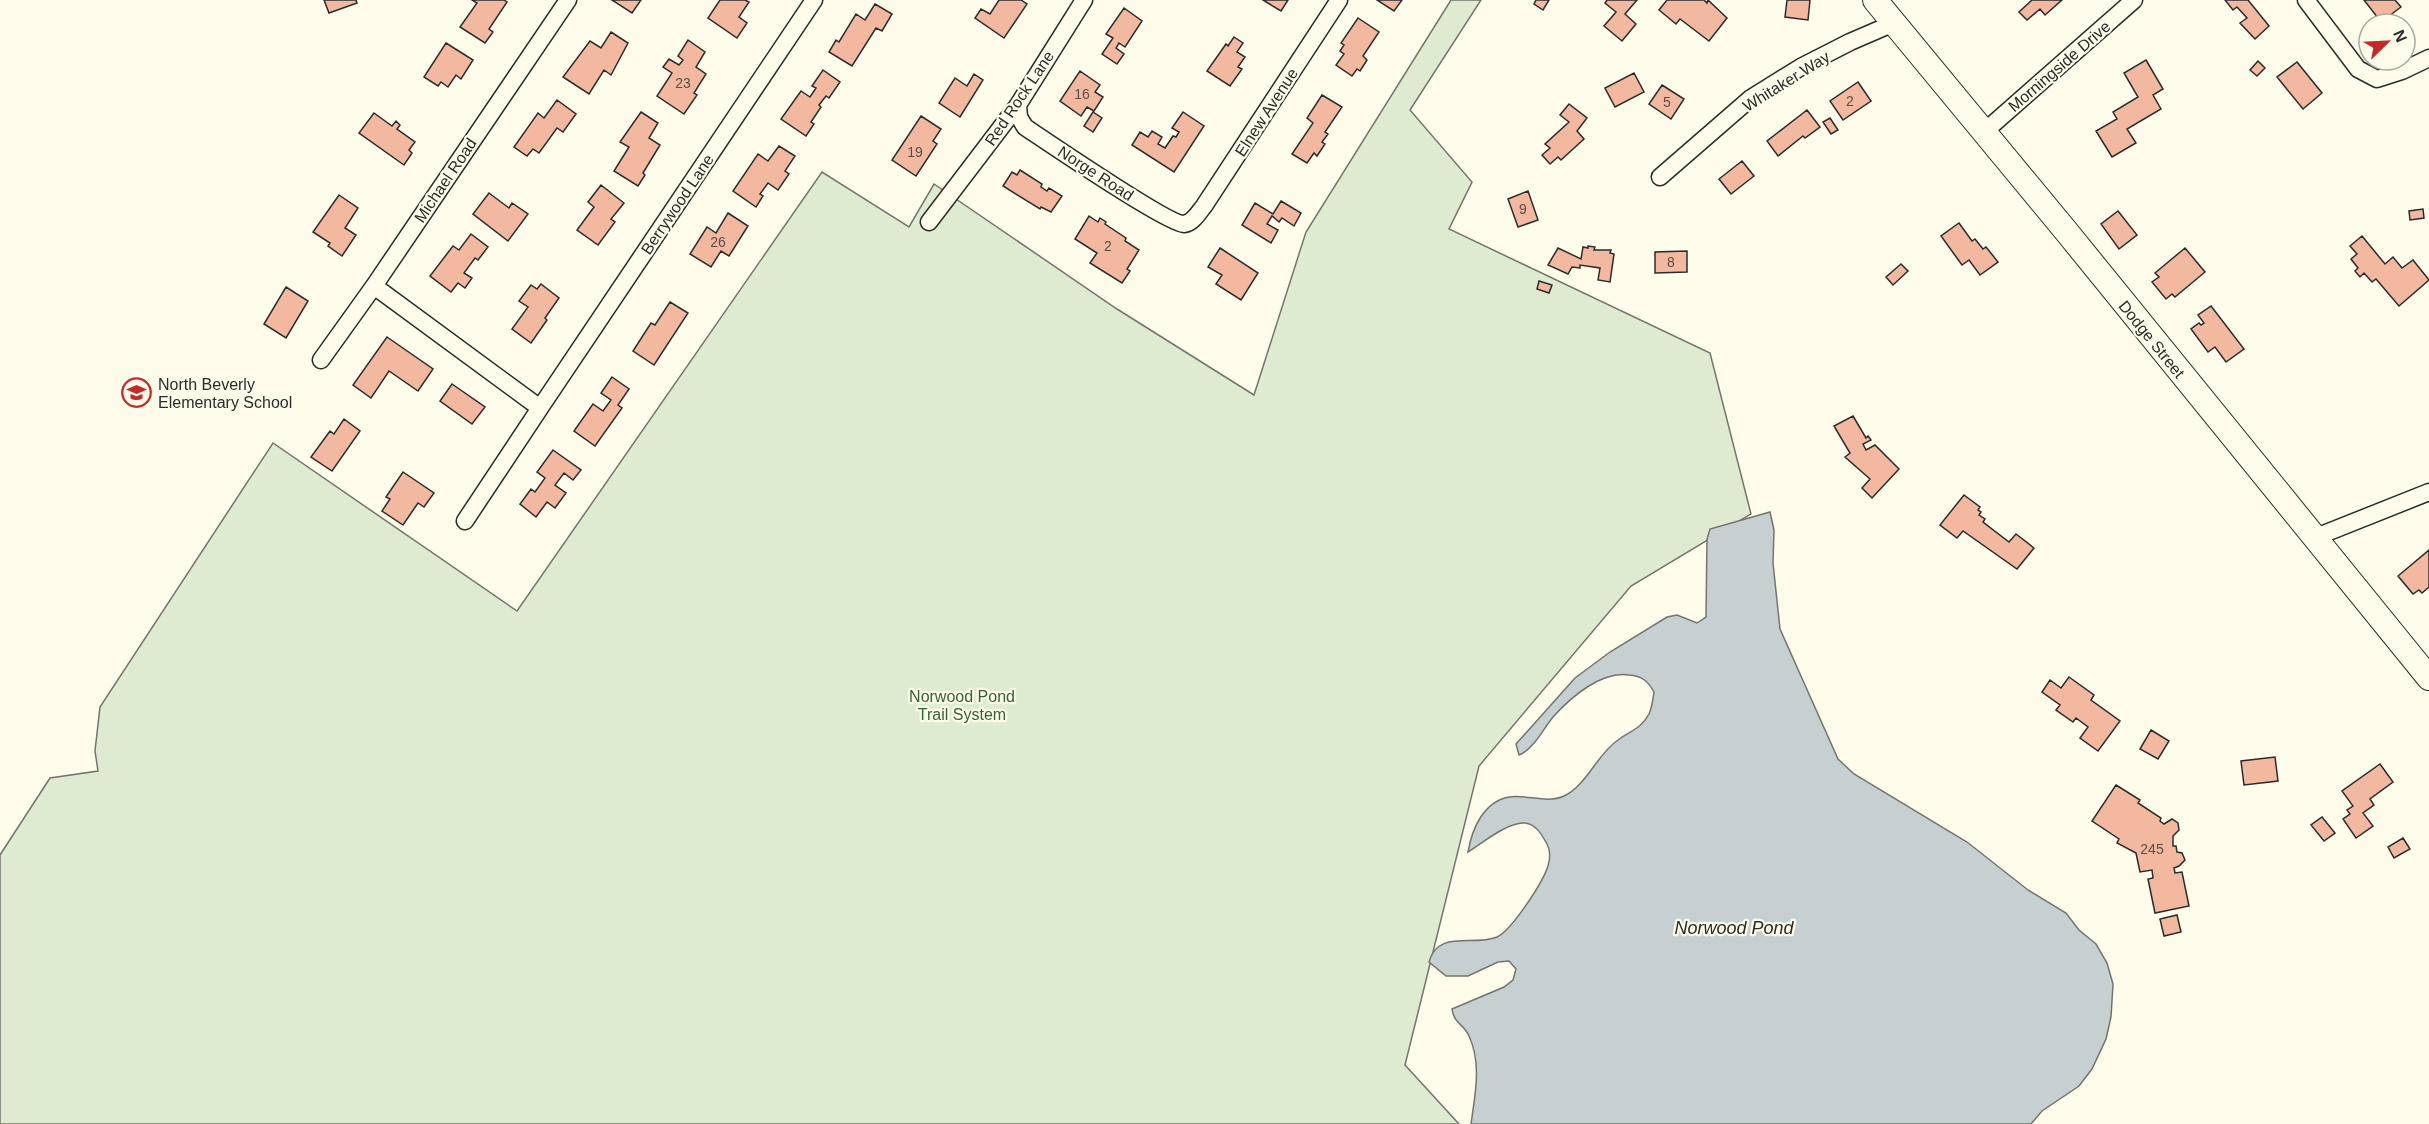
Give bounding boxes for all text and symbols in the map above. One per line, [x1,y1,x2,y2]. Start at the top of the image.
north arrow [2357,12,2417,72]
street label: Morningside Drive [2005,18,2114,115]
text: N [2390,27,2410,45]
street label: Red Rock Lane [982,48,1057,149]
street label: Whitaker Way [1740,48,1833,115]
street label: Elnew Avenue [1232,65,1301,159]
house number: 23 [675,75,691,91]
house number: 16 [1074,86,1090,102]
house number: 2 [1846,93,1854,109]
house number: 5 [1663,94,1671,110]
street label: Michael Road [411,135,480,226]
street label: Norge Road [1055,143,1137,204]
house number: 19 [907,144,923,160]
street label: Berrywood Lane [638,151,717,257]
house number: 9 [1519,201,1527,217]
house number: 26 [710,234,726,250]
house number: 2 [1104,238,1112,254]
house number: 8 [1667,254,1675,270]
street label: Dodge Street [2115,297,2188,382]
place label: North Beverly Elementary School [158,376,292,411]
school or university icon: North Beverly Elementary School [121,377,153,409]
park label: Norwood Pond Trail System [909,688,1015,723]
house number: 245 [2140,841,2164,857]
water label: Norwood Pond [1674,918,1795,938]

